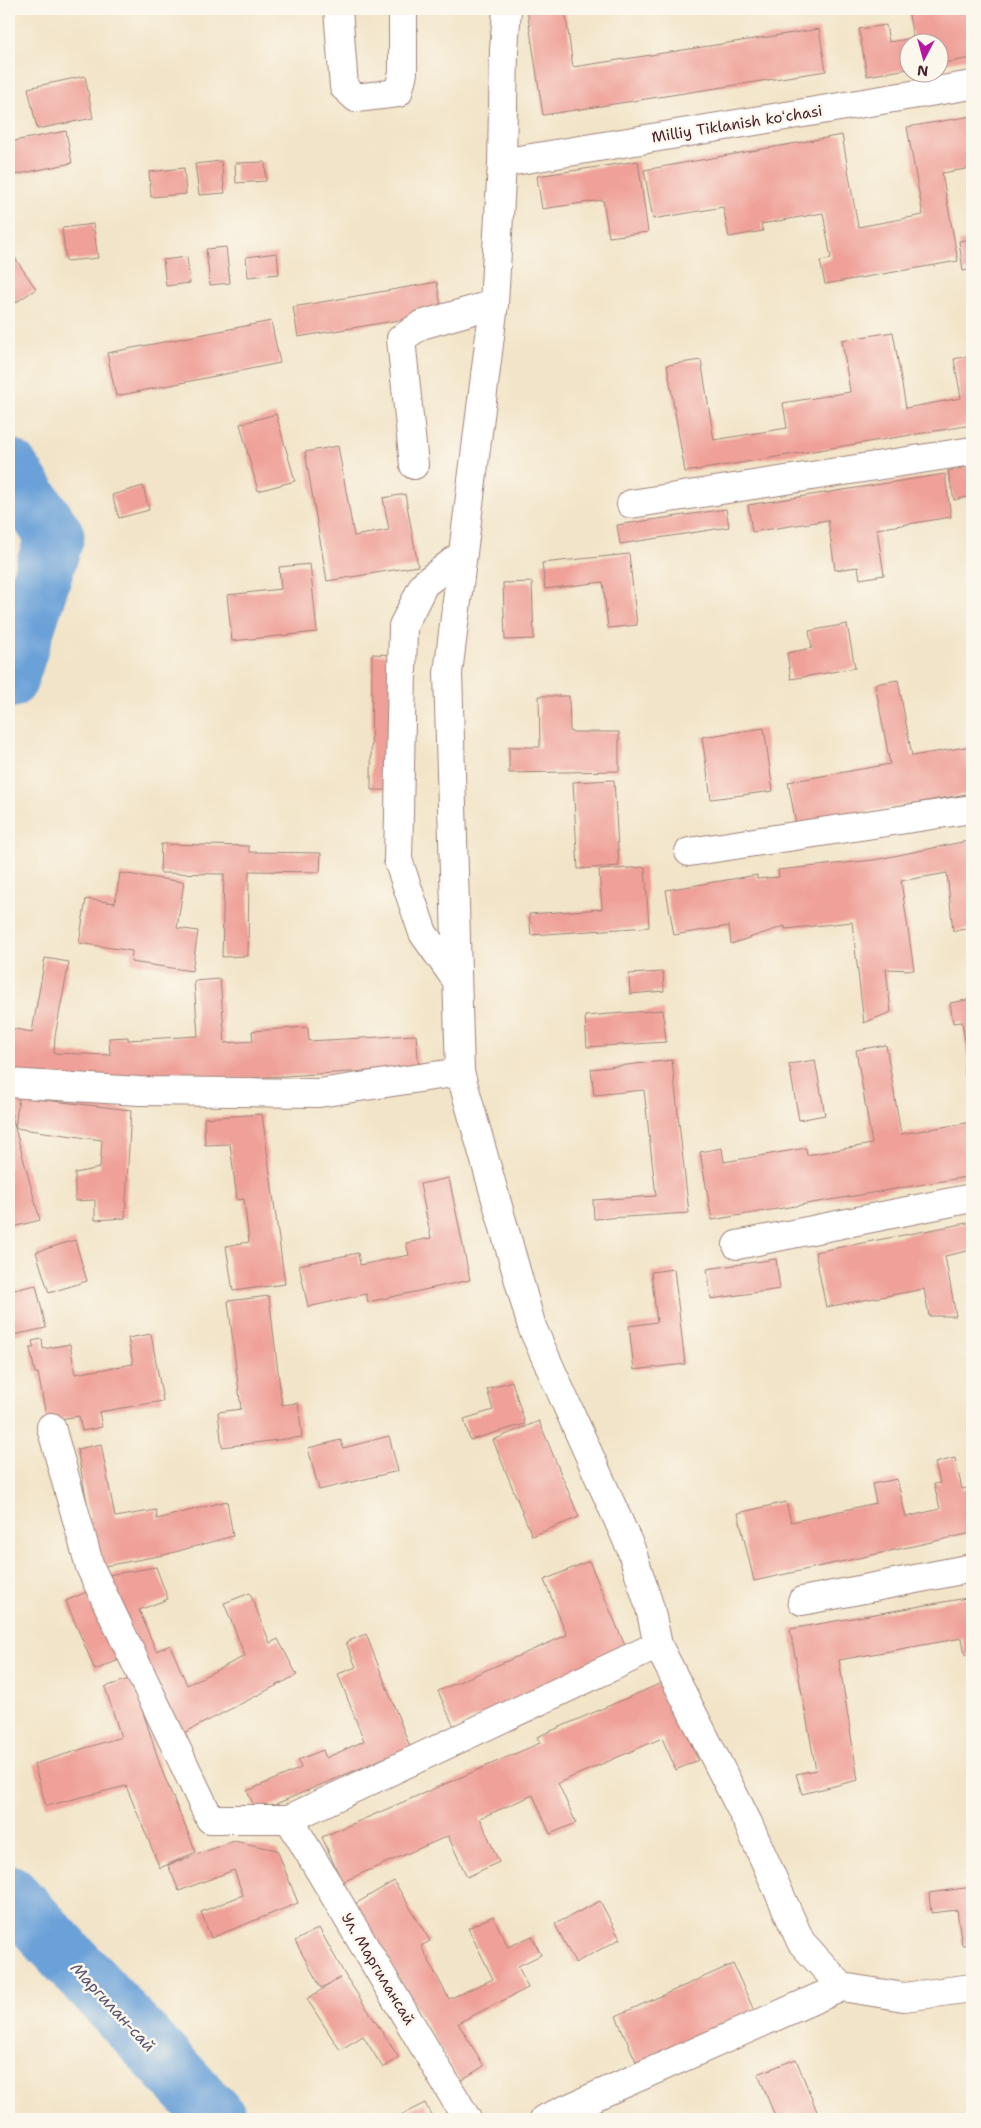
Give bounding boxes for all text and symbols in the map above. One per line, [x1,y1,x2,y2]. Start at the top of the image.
north arrow [898,32,948,82]
text: N [916,61,929,80]
street label: Milliy Tiklanish koʻchasi [650,101,824,147]
street label: Ул. Маргилансай [337,1909,419,2029]
water label: Маргилан-сай [66,1958,160,2056]

